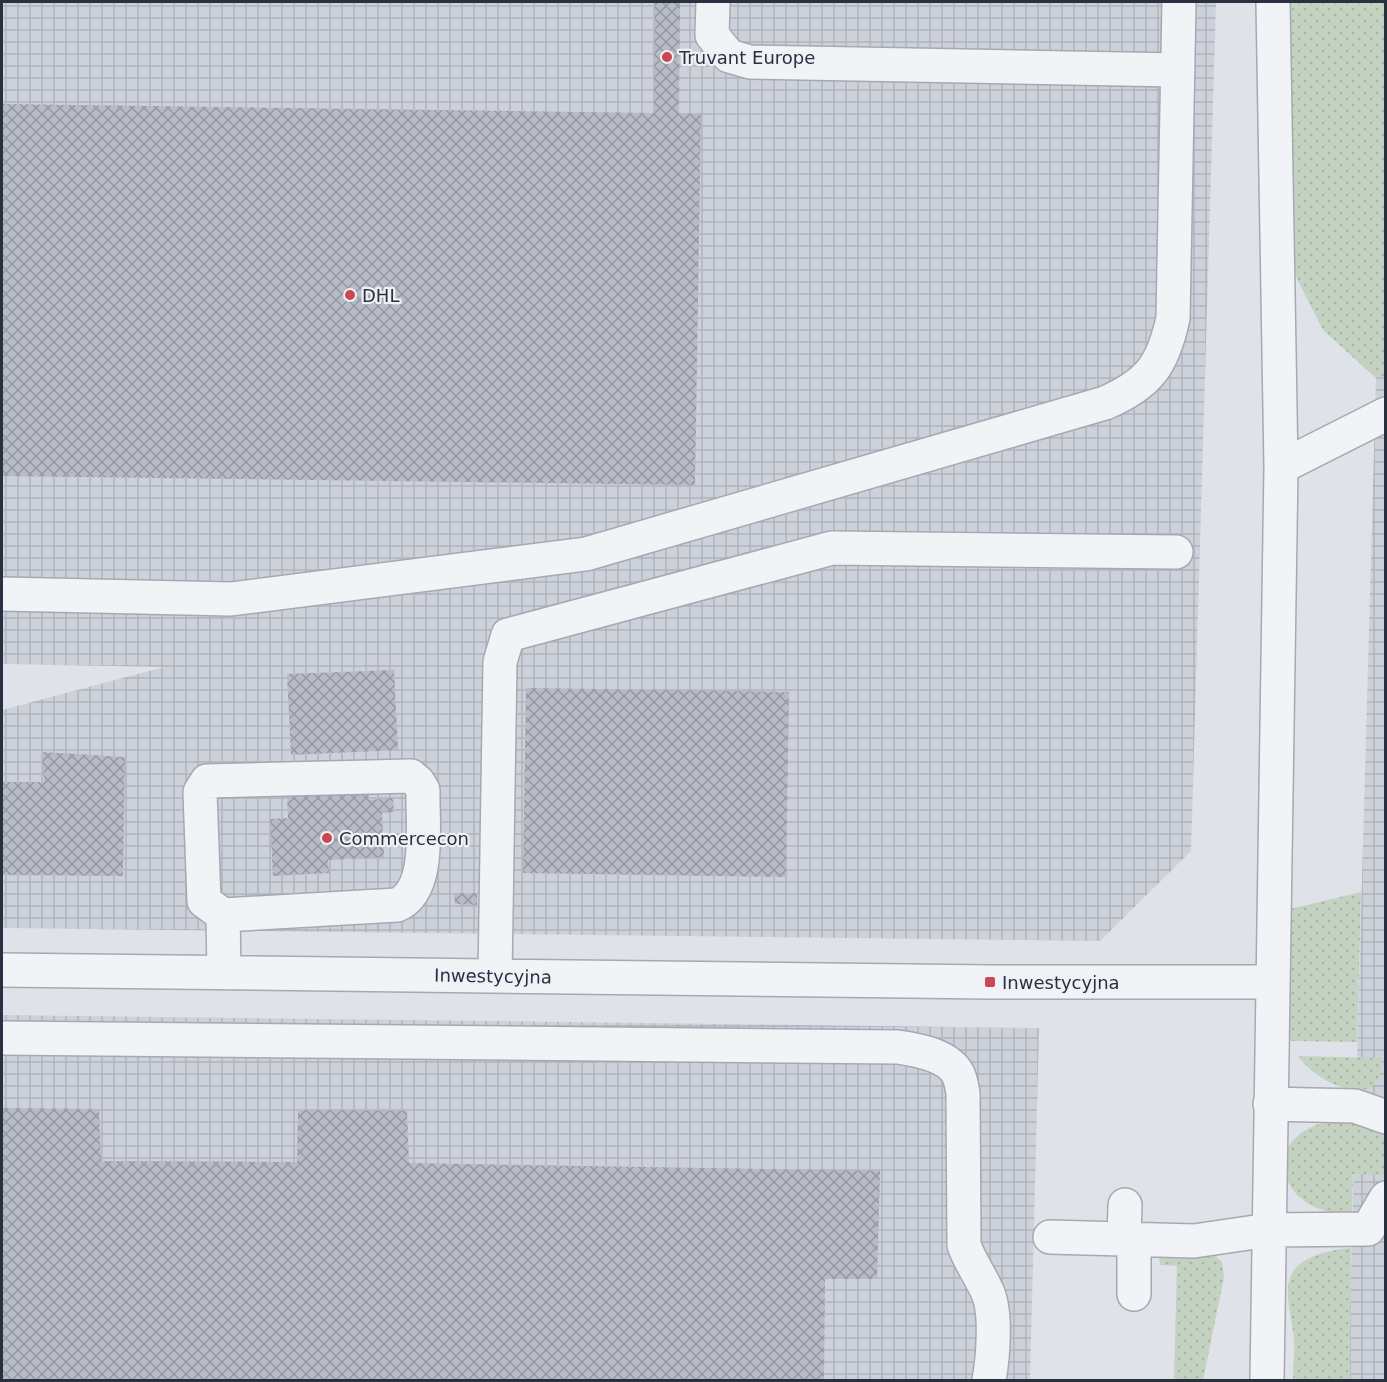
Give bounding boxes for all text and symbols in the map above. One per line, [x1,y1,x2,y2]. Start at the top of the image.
place label: Truvant Europe [678,47,815,68]
marker: Truvant Europe [660,50,674,64]
place label: DHL [362,285,399,306]
marker: DHL [343,288,357,302]
place label: Commercecon [339,828,469,849]
marker: Commercecon [320,831,334,845]
street label: Inwestycyjna [434,964,552,988]
place label: Inwestycyjna [1002,972,1120,993]
marker: Inwestycyjna [983,975,997,989]

